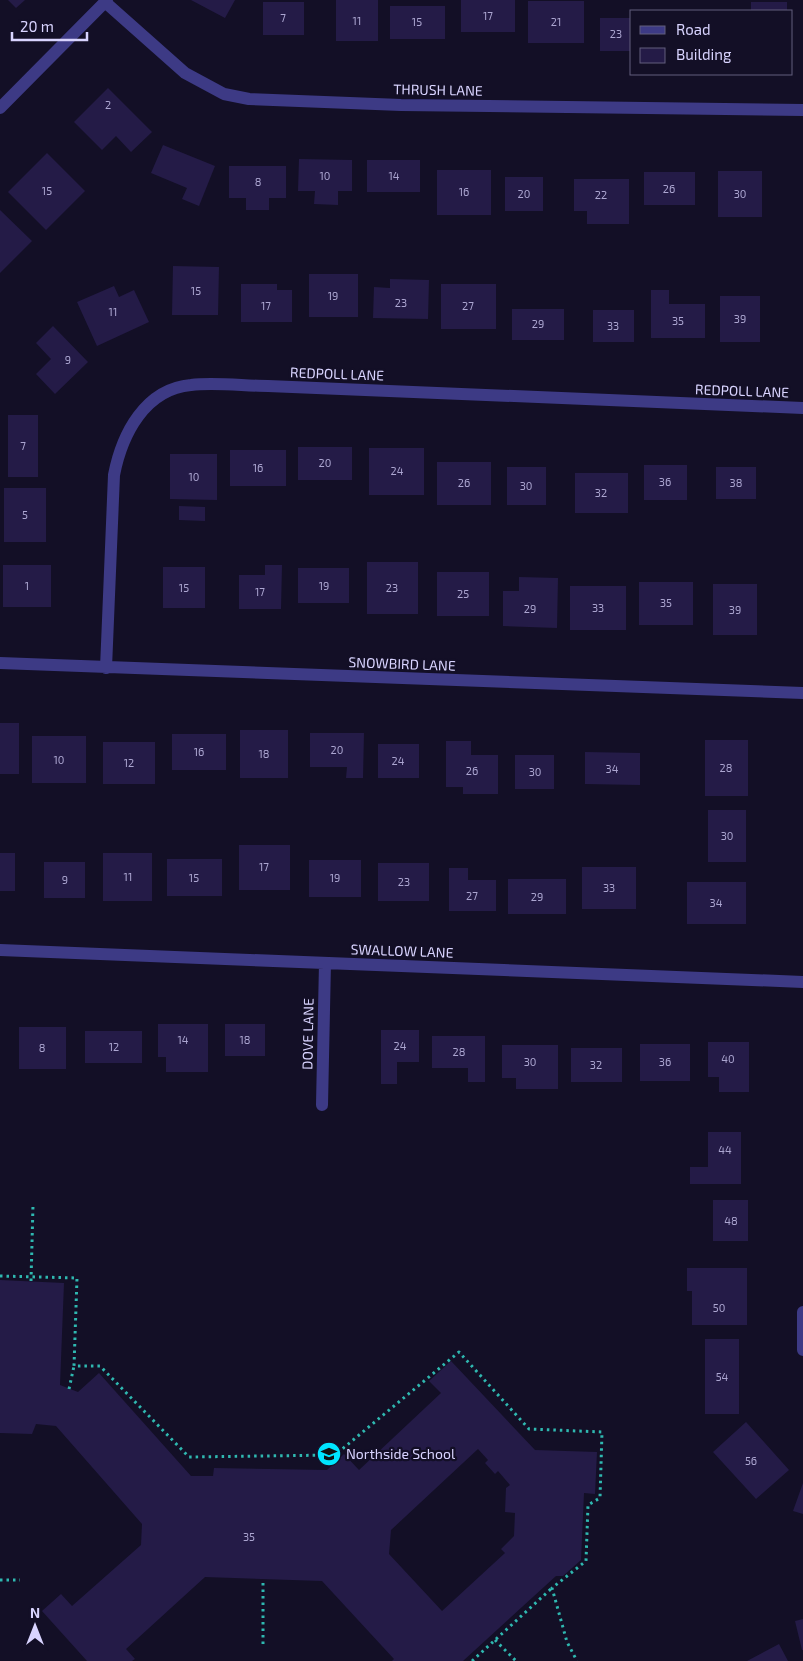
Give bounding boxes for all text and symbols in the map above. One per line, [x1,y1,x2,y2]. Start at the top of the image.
house number: 17 [483,9,493,22]
scale bar [12,10,88,42]
legend [630,10,793,75]
house number: 7 [280,11,286,24]
house number: 11 [353,14,361,27]
house number: 15 [412,15,422,28]
house number: 21 [551,15,561,28]
text: 20 m [20,17,54,35]
text: Road [676,20,711,38]
house number: 23 [610,27,622,40]
text: Building [676,45,732,63]
street label: THRUSH LANE [393,80,483,99]
house number: 2 [105,98,111,111]
house number: 10 [319,169,331,182]
house number: 14 [388,169,400,182]
house number: 8 [255,175,261,188]
house number: 26 [663,182,675,195]
house number: 15 [42,184,52,197]
house number: 16 [459,185,469,198]
house number: 20 [518,187,530,200]
house number: 30 [734,187,746,200]
house number: 22 [595,188,607,201]
house number: 15 [191,284,201,297]
house number: 19 [328,289,338,302]
house number: 23 [395,296,407,309]
house number: 17 [261,299,271,312]
house number: 27 [462,299,474,312]
house number: 11 [109,305,117,318]
house number: 39 [734,312,746,325]
house number: 35 [672,314,684,327]
house number: 29 [532,317,544,330]
house number: 33 [607,319,619,332]
house number: 9 [65,353,71,366]
street label: REDPOLL LANE [290,363,385,384]
street label: REDPOLL LANE [695,380,790,401]
house number: 7 [20,439,26,452]
house number: 20 [319,456,331,469]
house number: 16 [253,461,263,474]
house number: 24 [391,464,404,477]
house number: 10 [188,470,200,483]
house number: 36 [659,475,671,488]
house number: 26 [458,476,470,489]
house number: 38 [730,476,742,489]
house number: 30 [520,479,532,492]
house number: 32 [595,486,607,499]
house number: 5 [22,508,28,521]
house number: 1 [25,579,29,592]
house number: 19 [319,579,329,592]
house number: 15 [179,581,189,594]
house number: 23 [386,581,398,594]
house number: 17 [255,585,265,598]
house number: 25 [457,587,469,600]
house number: 35 [660,596,672,609]
house number: 33 [592,601,604,614]
house number: 29 [524,602,536,615]
house number: 39 [729,603,741,616]
street label: SNOWBIRD LANE [348,653,456,674]
house number: 20 [331,743,343,756]
house number: 16 [194,745,204,758]
house number: 18 [258,747,270,760]
house number: 10 [53,753,65,766]
house number: 24 [392,754,405,767]
house number: 12 [124,756,134,769]
house number: 28 [720,761,732,774]
house number: 34 [606,762,619,775]
house number: 26 [466,764,478,777]
house number: 30 [529,765,541,778]
house number: 30 [721,829,733,842]
house number: 17 [259,860,269,873]
house number: 11 [124,870,132,883]
house number: 15 [189,871,199,884]
house number: 19 [330,871,340,884]
house number: 9 [62,873,68,886]
house number: 23 [398,875,410,888]
house number: 33 [603,881,615,894]
house number: 27 [466,889,478,902]
house number: 29 [531,890,543,903]
house number: 34 [710,896,723,909]
street label: SWALLOW LANE [350,940,454,961]
street label: DOVE LANE [298,998,317,1070]
house number: 14 [177,1033,189,1046]
house number: 18 [239,1033,251,1046]
house number: 24 [394,1039,407,1052]
house number: 12 [109,1040,119,1053]
house number: 8 [39,1041,45,1054]
house number: 28 [453,1045,465,1058]
house number: 40 [721,1052,735,1065]
house number: 30 [524,1055,536,1068]
house number: 36 [659,1055,671,1068]
house number: 32 [590,1058,602,1071]
house number: 44 [718,1143,732,1156]
house number: 48 [724,1214,738,1227]
house number: 50 [713,1301,725,1314]
house number: 54 [716,1370,729,1383]
school or university icon: Northside School [316,1441,342,1467]
place label: Northside School [346,1445,456,1462]
house number: 56 [745,1454,757,1467]
house number: 35 [243,1530,255,1543]
north arrow [10,1601,60,1651]
text: N [30,1604,40,1621]

